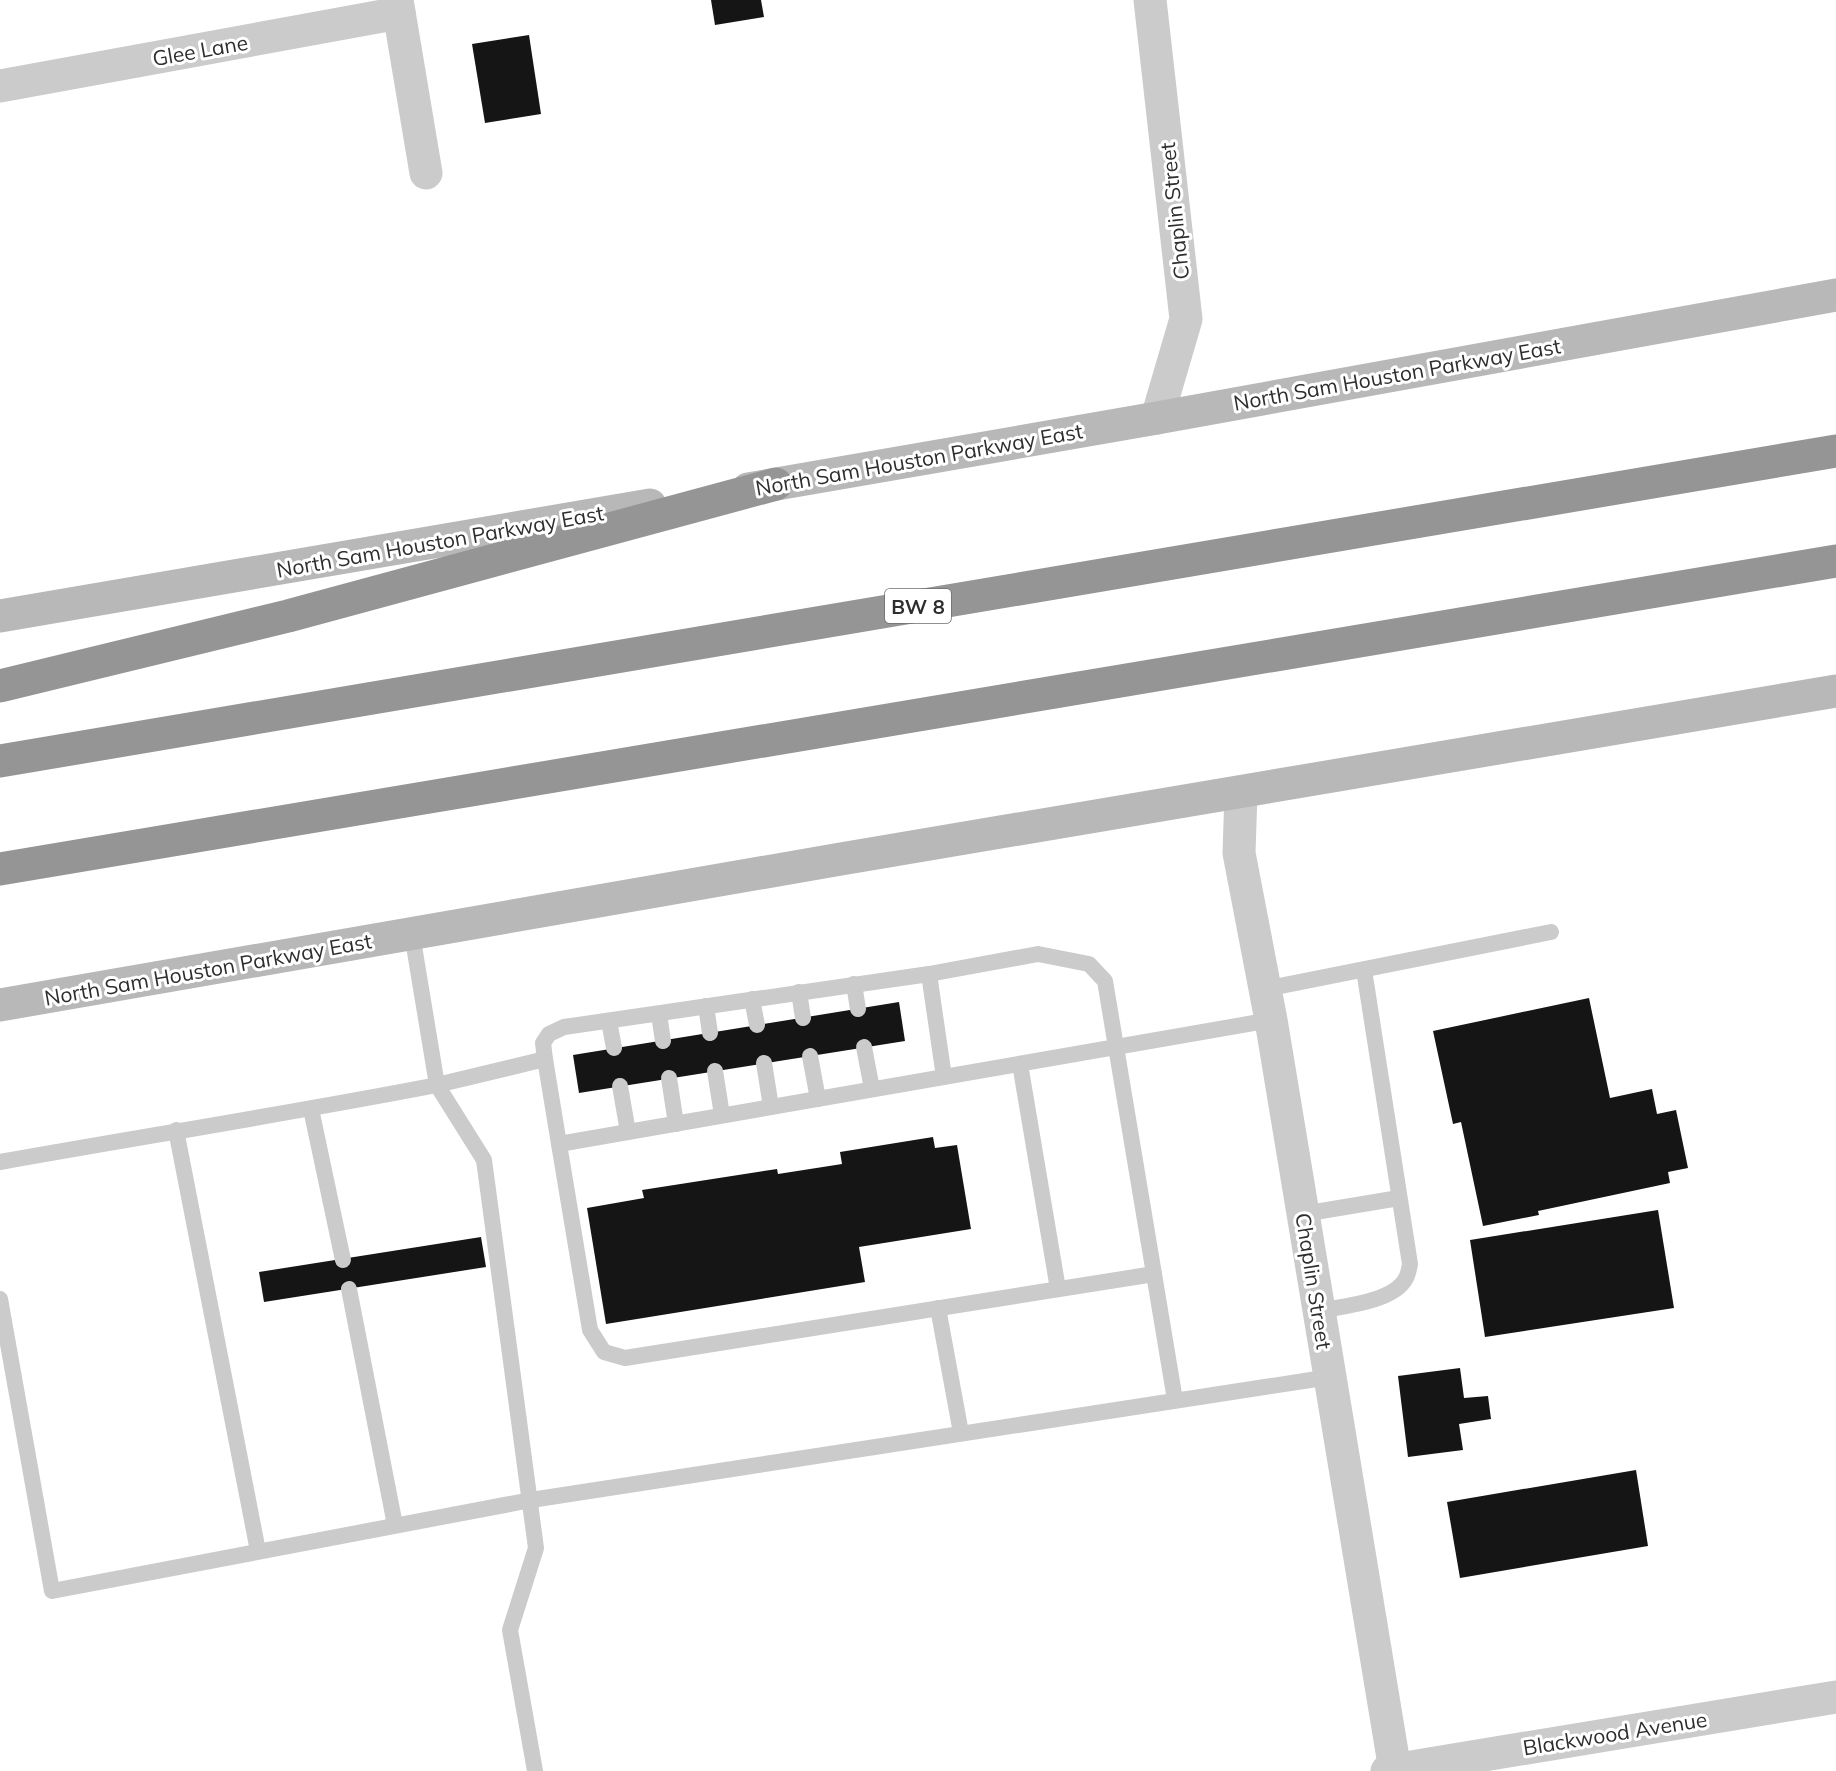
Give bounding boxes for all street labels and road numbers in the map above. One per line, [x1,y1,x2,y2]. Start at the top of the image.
street label: Glee Lane [150,29,250,71]
street label: Chaplin Street [1154,141,1194,281]
street label: North Sam Houston Parkway East [1231,332,1563,416]
street label: North Sam Houston Parkway East [753,417,1085,501]
street label: North Sam Houston Parkway East [274,499,606,583]
road number: BW 8 [885,589,951,623]
street label: North Sam Houston Parkway East [42,927,374,1011]
street label: Chaplin Street [1290,1211,1338,1351]
street label: Blackwood Avenue [1521,1706,1709,1760]

